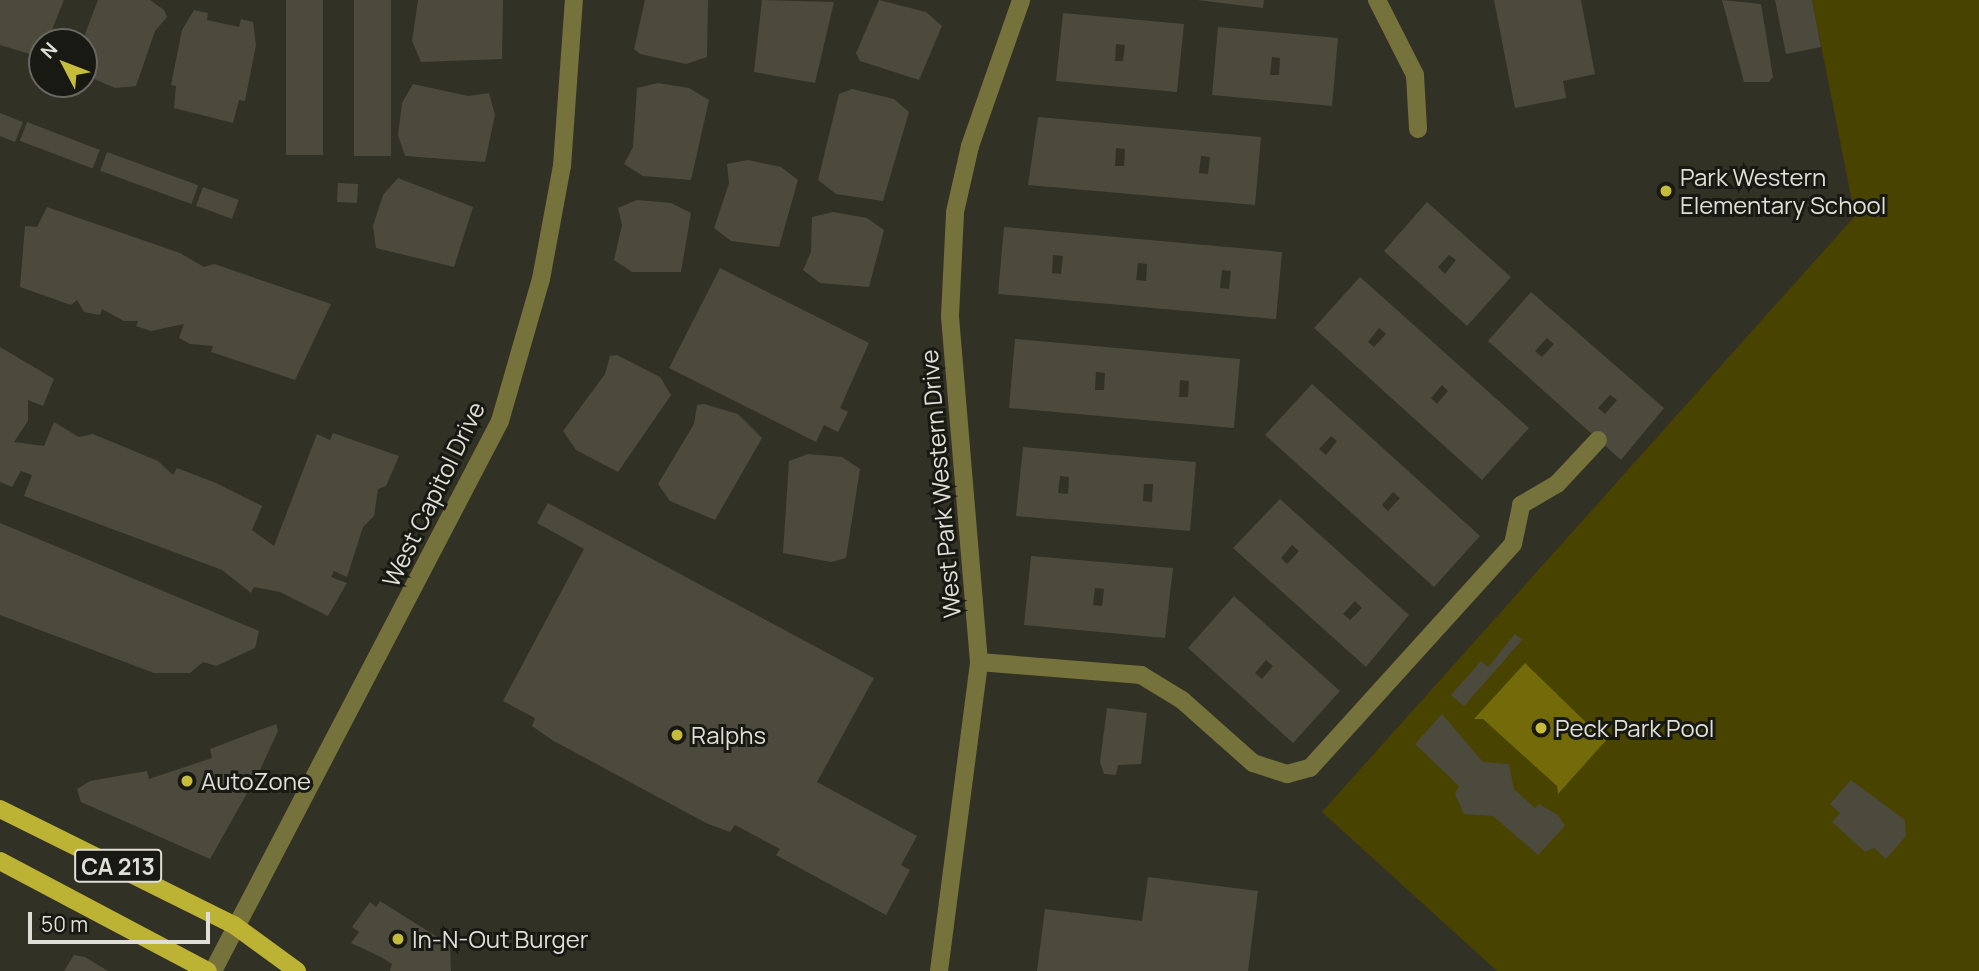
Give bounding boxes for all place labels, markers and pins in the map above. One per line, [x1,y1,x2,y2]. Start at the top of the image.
place label: Park Western Elementary School [1680,163,1886,219]
marker: Park Western Elementary School [1658,183,1674,199]
place label: Peck Park Pool [1555,714,1714,742]
marker: Peck Park Pool [1533,720,1549,736]
place label: Ralphs [691,721,766,749]
marker: Ralphs [669,727,685,743]
place label: AutoZone [201,767,311,795]
marker: AutoZone [179,773,195,789]
place label: In-N-Out Burger [412,925,589,953]
marker: In-N-Out Burger [390,931,406,947]

